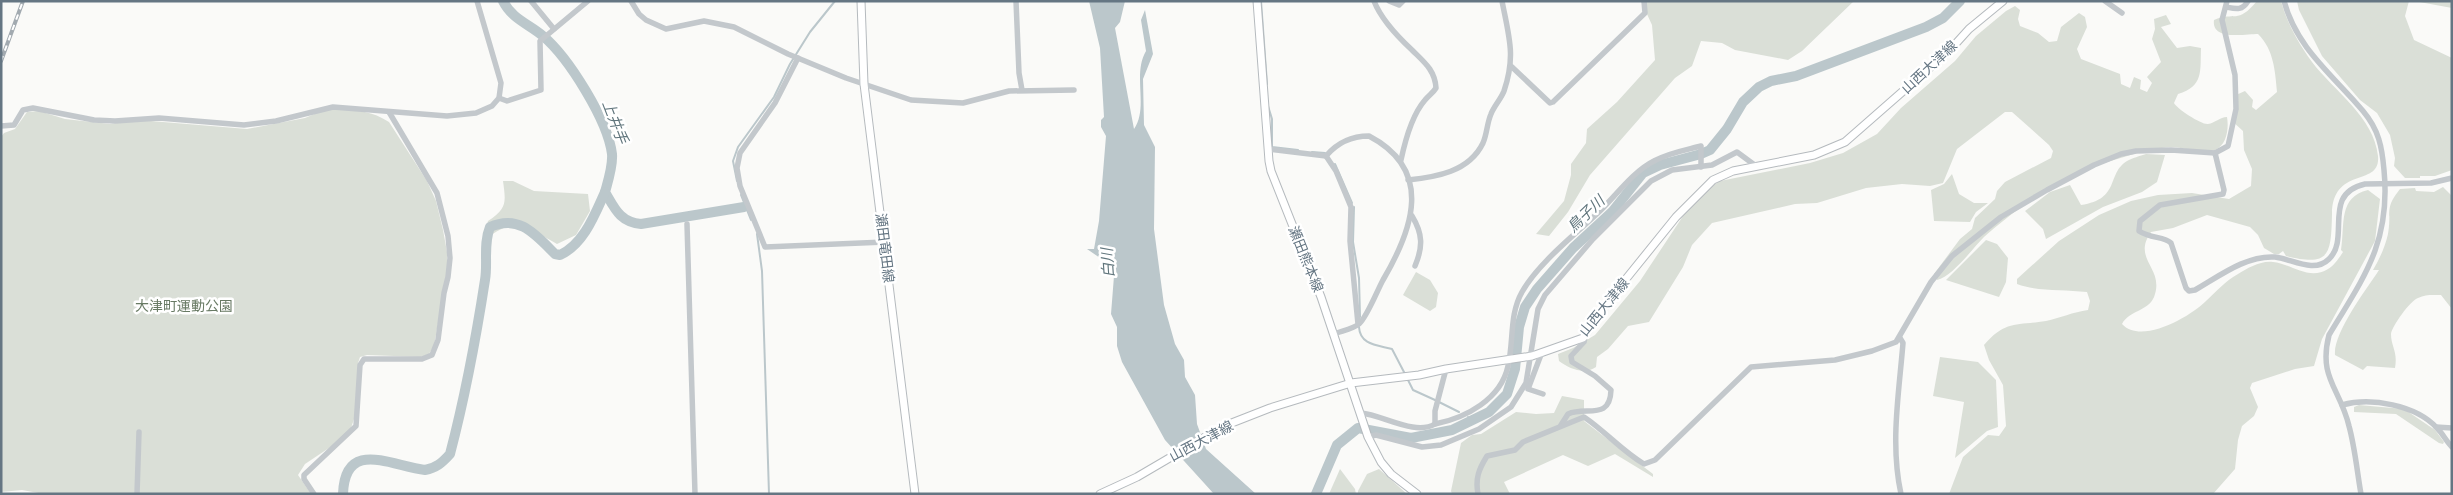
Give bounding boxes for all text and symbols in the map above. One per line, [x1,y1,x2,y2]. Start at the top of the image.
street label: 山西大津線 [1898,37,1960,97]
water label: 上井手 [599,98,632,147]
water label: 鳥子川 [1564,191,1609,235]
street label: 瀬田竜田線 [873,212,897,284]
street label: 瀬田熊本線 [1285,224,1327,294]
water label: 白川 [1098,245,1117,279]
street label: 山西大津線 [1576,275,1632,339]
park label: 大津町運動公園 [135,298,233,314]
street label: 山西大津線 [1166,418,1236,464]

